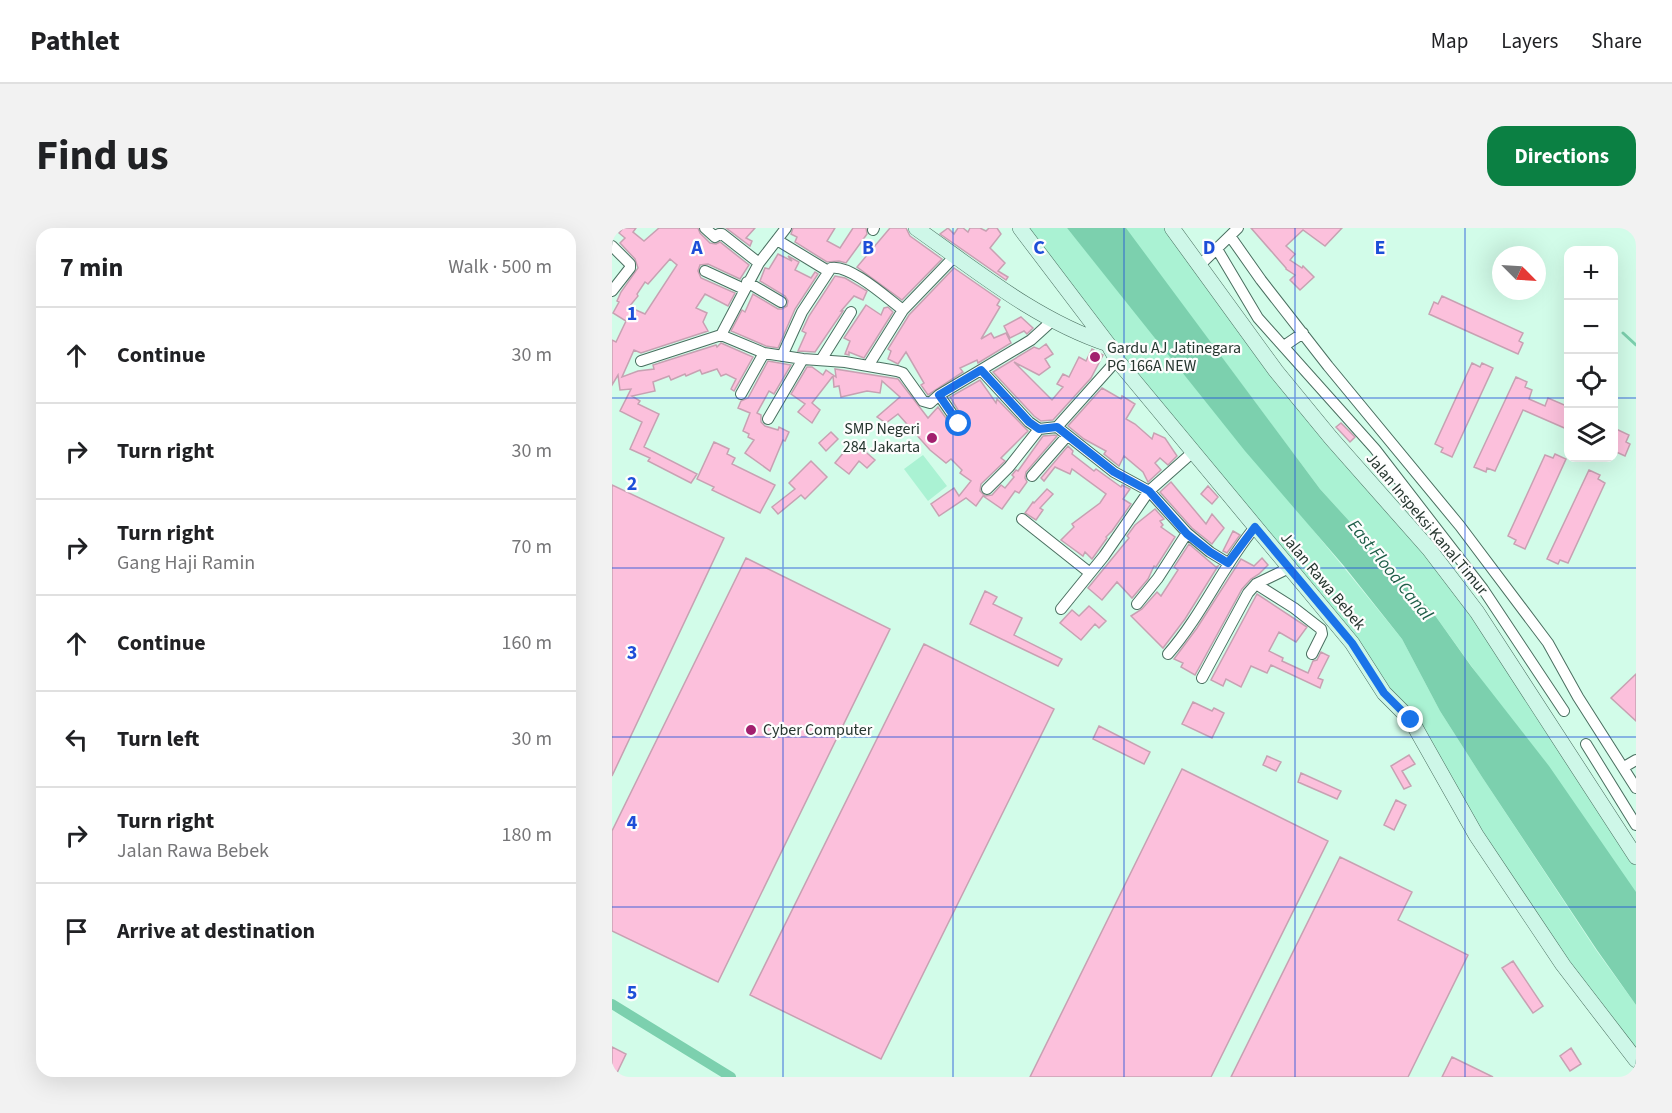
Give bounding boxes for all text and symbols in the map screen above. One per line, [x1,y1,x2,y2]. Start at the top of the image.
text: Pathlet [30,21,120,61]
text: Map [1431,26,1468,56]
text: Layers [1501,26,1558,56]
text: Share [1591,26,1642,56]
text: Find us [36,126,169,186]
button: Directions [1487,126,1636,186]
text: A [690,234,703,262]
text: B [862,234,874,262]
text: C [1033,234,1045,262]
text: D [1203,234,1215,262]
text: E [1375,234,1385,262]
north arrow [1492,246,1546,300]
map controls [1564,246,1618,462]
button: + [1564,246,1618,300]
text: 7 min [60,249,123,286]
text: Walk · 500 m [448,253,552,281]
text: 1 [627,300,637,328]
button: − [1564,300,1618,354]
place label: Gardu AJ Jatinegara PG 166A NEW [1107,337,1241,377]
icon: ahead [60,339,93,372]
text: Continue [117,339,206,371]
text: 30 m [512,341,552,369]
marker: Gardu AJ Jatinegara PG 166A NEW [1088,350,1102,364]
button: locate [1564,354,1618,408]
button: layers [1564,408,1618,462]
route start [945,410,971,436]
place label: SMP Negeri 284 Jakarta [843,418,920,458]
marker: SMP Negeri 284 Jakarta [925,431,939,445]
icon: right [60,435,93,468]
text: Turn right [117,435,214,467]
text: 30 m [512,437,552,465]
street label: Jalan Inspeksi Kanal Timur [1361,448,1493,600]
text: 2 [627,470,637,498]
water label: East Flood Canal [1342,514,1439,626]
text: Turn right [117,517,214,549]
street label: Jalan Rawa Bebek [1275,527,1371,635]
icon: right [60,531,93,564]
text: 70 m [512,533,552,561]
text: Gang Haji Ramin [117,549,255,577]
icon: ahead [60,627,93,660]
text: Continue [117,627,206,659]
text: 160 m [502,629,552,657]
text: 3 [627,639,637,667]
route end [1397,706,1423,732]
place label: Cyber Computer [763,719,873,741]
icon: left [60,723,93,756]
text: Turn left [117,723,199,755]
marker: Cyber Computer [744,723,758,737]
text: 30 m [512,725,552,753]
text: Turn right [117,805,214,837]
text: 4 [627,809,638,837]
icon: right [60,819,93,852]
text: 180 m [502,821,552,849]
text: Jalan Rawa Bebek [117,837,269,865]
icon: arrive [60,915,93,948]
text: Arrive at destination [117,915,315,947]
text: 5 [627,979,637,1007]

